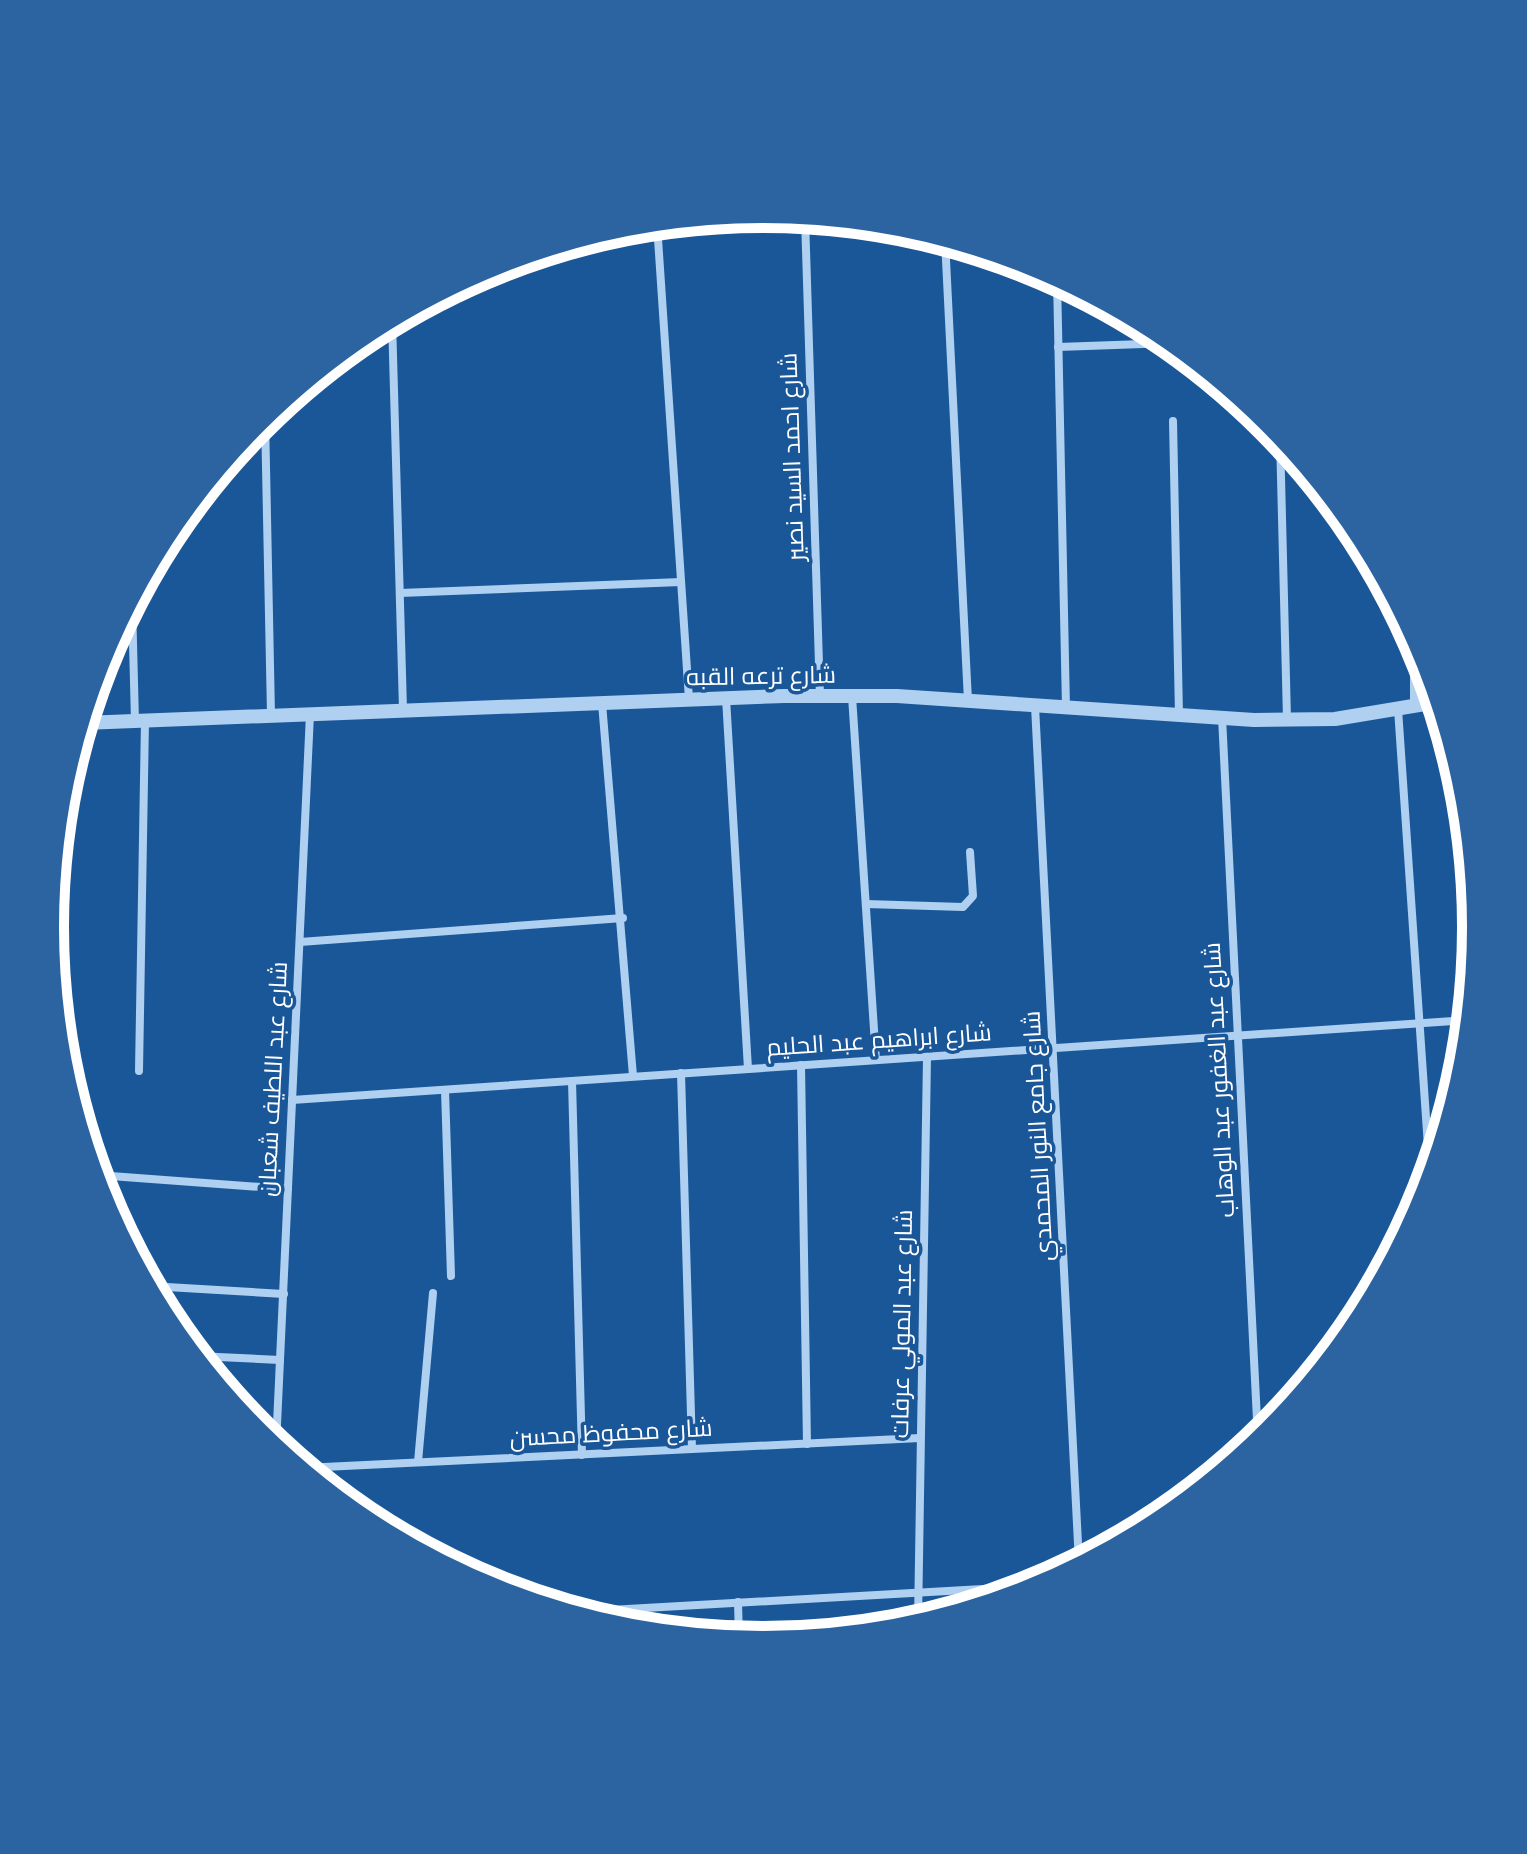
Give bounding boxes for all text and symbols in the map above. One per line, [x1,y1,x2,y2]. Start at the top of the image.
street label: شارع احمد السيد نصير [774,352,812,564]
street label: شارع ترعه القبه [686,661,836,693]
street label: شارع عبد الغفور عبد الوهاب [1198,942,1242,1218]
street label: شارع عبد اللطيف شعبان [253,961,295,1197]
street label: شارع جامع النور المحمدي [1017,1010,1063,1262]
street label: شارع ابراهيم عبد الحليم [766,1018,993,1064]
street label: شارع عبد المولي عرفات [886,1209,923,1439]
street label: شارع محفوظ محسن [509,1414,713,1454]

